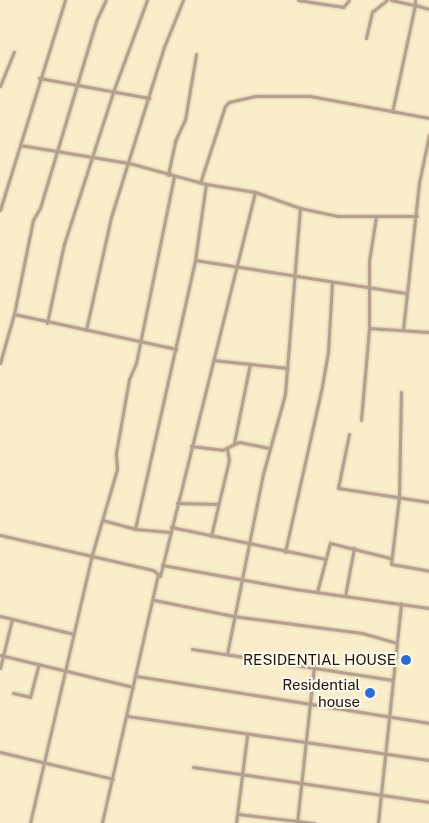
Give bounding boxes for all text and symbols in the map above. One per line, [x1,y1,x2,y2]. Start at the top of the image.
place label: RESIDENTIAL HOUSE [243,651,396,669]
marker: RESIDENTIAL HOUSE [400,654,412,666]
place label: Residential house [282,675,360,710]
marker: Residential house [364,687,376,699]

